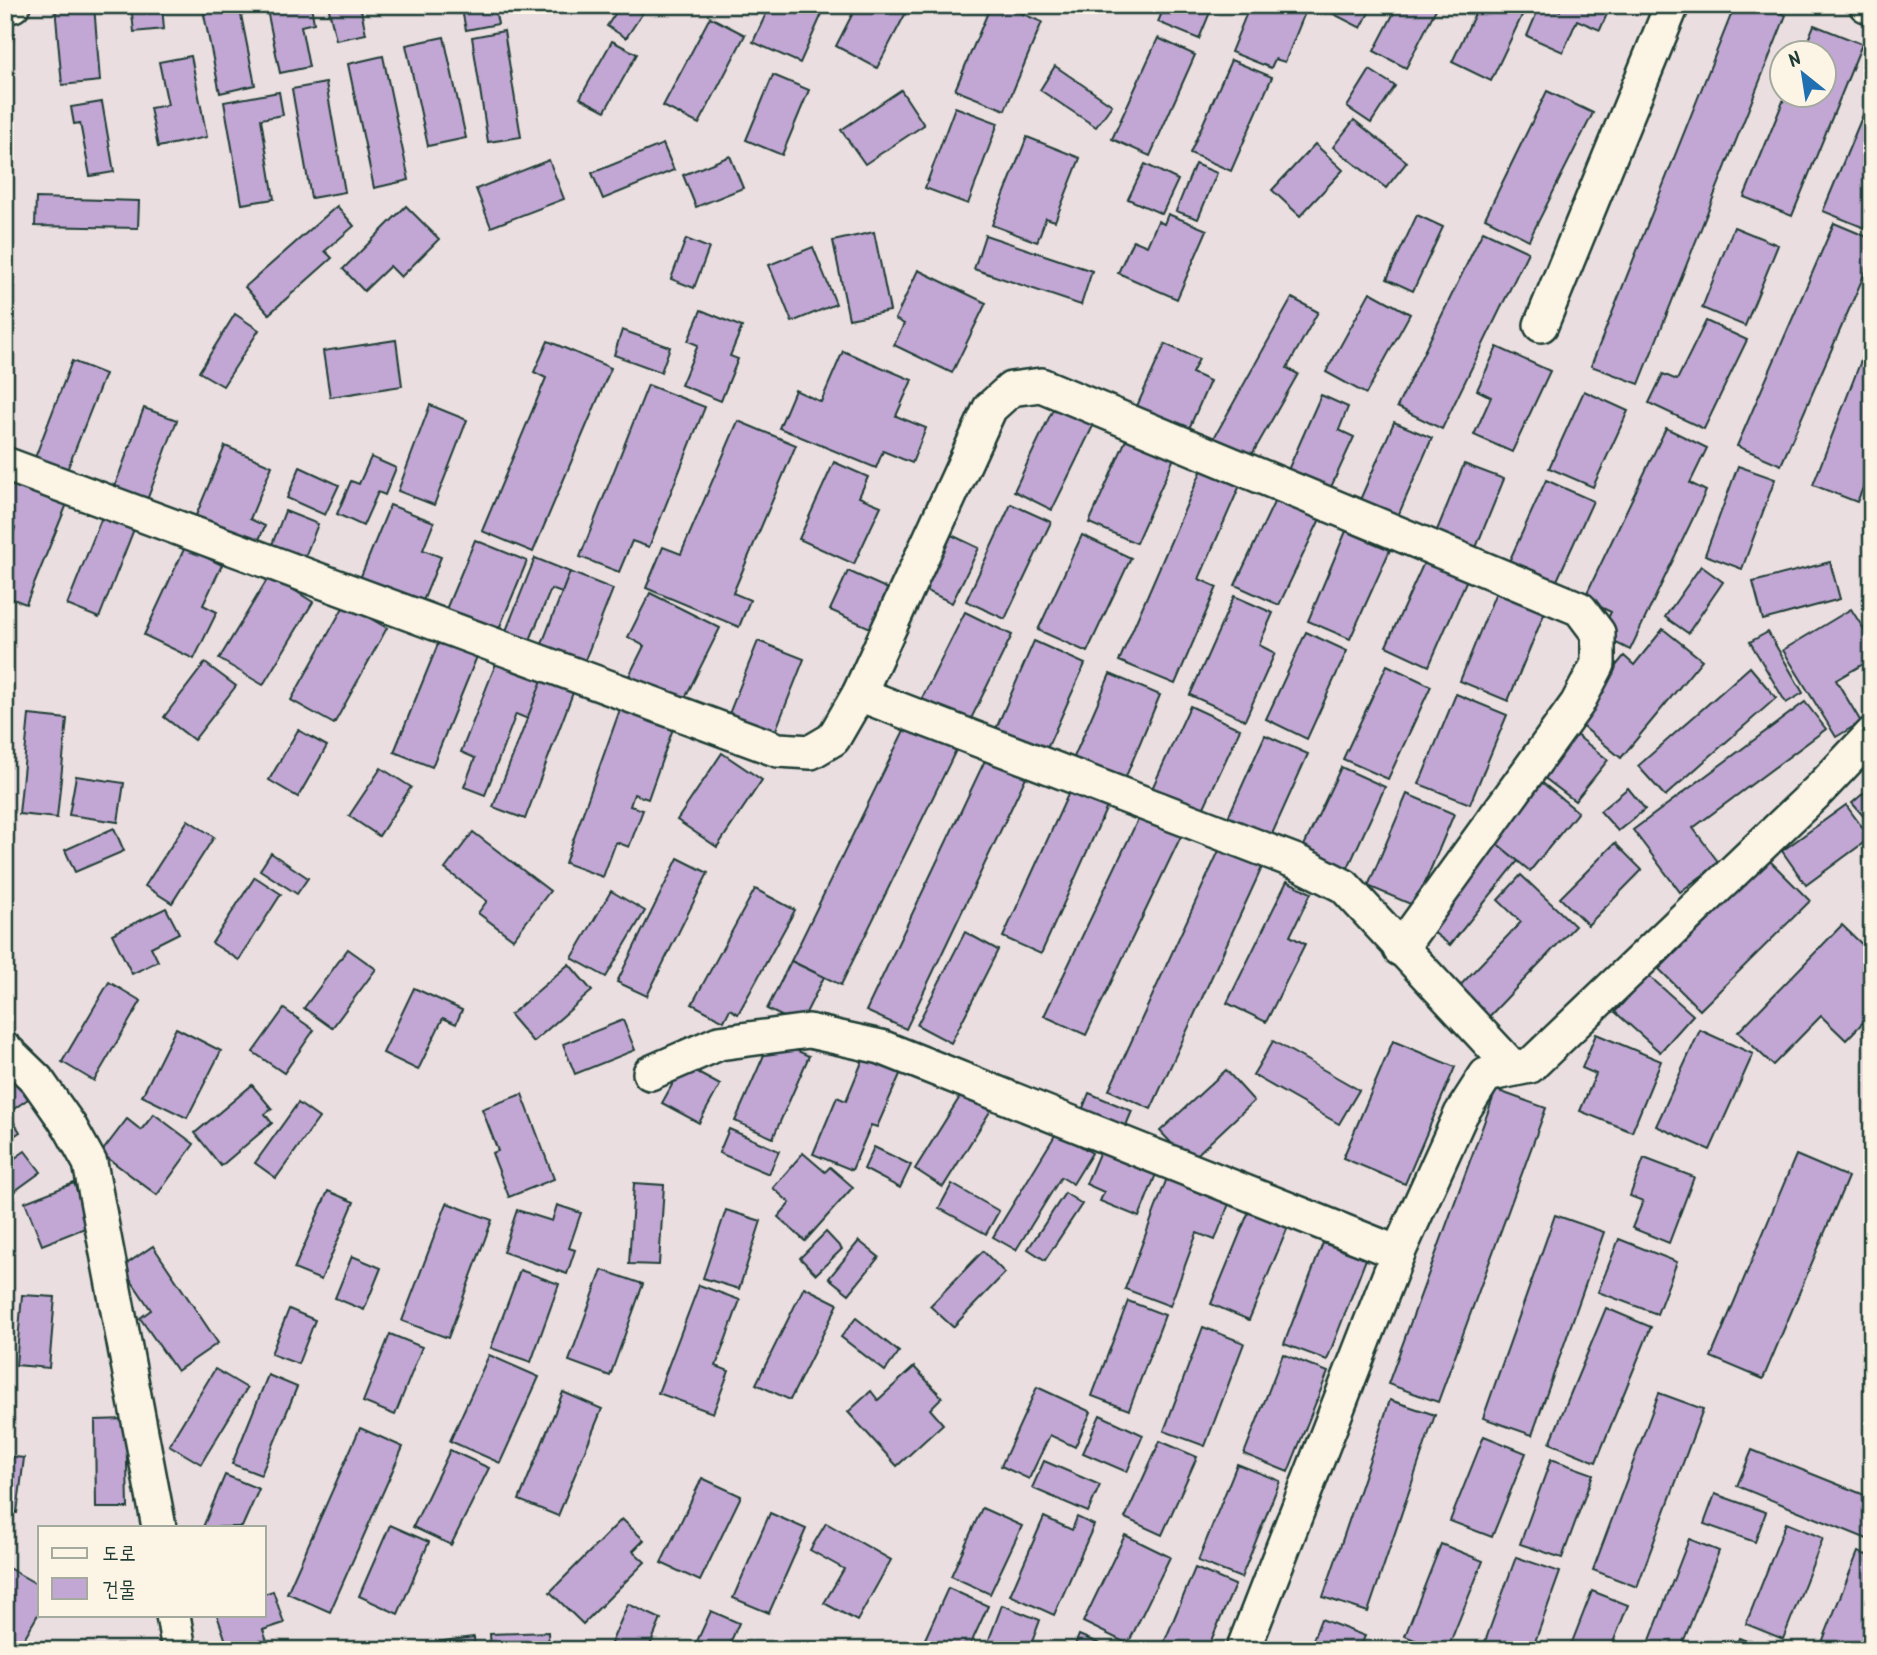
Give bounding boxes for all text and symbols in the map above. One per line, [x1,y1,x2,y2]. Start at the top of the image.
north arrow [1769,38,1839,108]
text: N [1783,45,1808,77]
legend [38,1526,266,1616]
text: 도로 [102,1538,136,1571]
text: 건물 [102,1574,136,1607]

